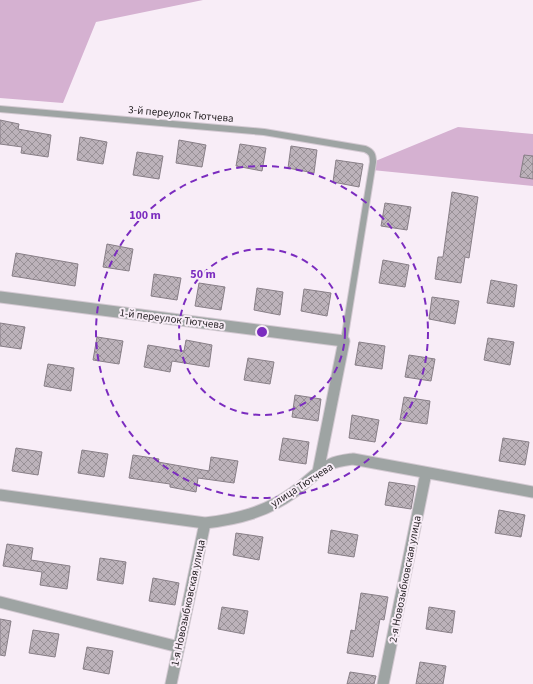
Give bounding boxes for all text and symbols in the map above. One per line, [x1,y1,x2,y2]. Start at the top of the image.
street label: 3-й переулок Тютчева [128,102,234,126]
text: 100 m [129,207,161,224]
text: 50 m [190,266,216,283]
street label: 1-й переулок Тютчева [119,305,225,333]
centre of rings [255,325,269,339]
street label: улица Тютчева [268,459,336,511]
street label: 2-я Новозыбковская улица [385,514,425,644]
street label: 1-я Новозыбковская улица [167,538,209,668]

